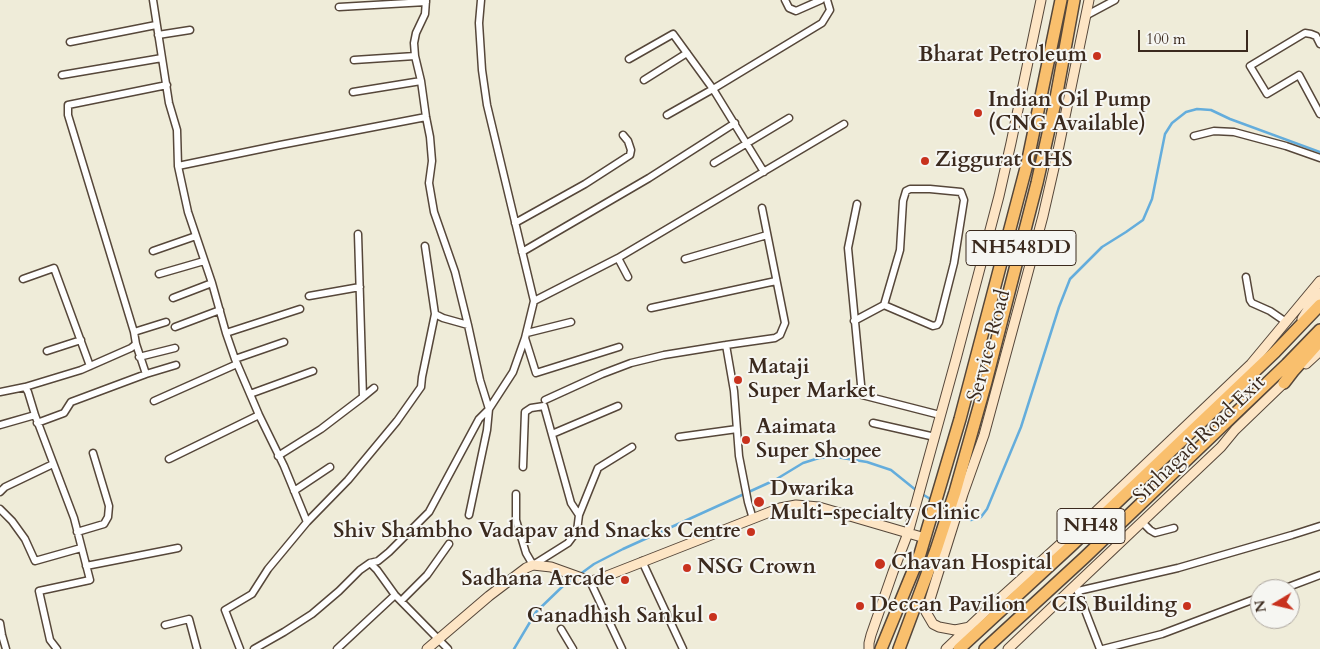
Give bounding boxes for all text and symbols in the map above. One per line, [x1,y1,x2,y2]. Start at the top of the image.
scale bar [1140,20,1250,52]
text: 100 m [1146,29,1186,49]
place label: Bharat Petroleum [918,43,1087,69]
marker: Bharat Petroleum [1091,50,1103,62]
place label: Indian Oil Pump (CNG Available) [988,88,1151,138]
marker: Indian Oil Pump (CNG Available) [972,107,984,119]
place label: Ziggurat CHS [935,148,1073,174]
marker: Ziggurat CHS [919,155,931,167]
road number: NH548DD [966,230,1076,266]
street label: Service Road [963,287,1017,405]
place label: Mataji Super Market [748,355,876,405]
street label: Sinhagad Road Exit [1129,370,1271,510]
marker: Mataji Super Market [732,374,744,386]
place label: Aaimata Super Shopee [756,415,882,465]
marker: Aaimata Super Shopee [740,434,752,446]
place label: Dwarika Multi-specialty Clinic [770,477,980,527]
marker: Dwarika Multi-specialty Clinic [752,495,766,509]
road number: NH48 [1057,508,1125,544]
place label: Shiv Shambho Vadapav and Snacks Centre [333,519,741,545]
marker: Shiv Shambho Vadapav and Snacks Centre [745,526,757,538]
place label: Chavan Hospital [891,551,1052,577]
place label: NSG Crown [697,555,816,581]
marker: Chavan Hospital [873,557,887,571]
marker: NSG Crown [681,562,693,574]
place label: Sadhana Arcade [462,567,615,593]
marker: Sadhana Arcade [619,574,631,586]
north arrow [1250,579,1300,629]
place label: Deccan Pavilion [870,593,1026,619]
place label: CIS Building [1051,593,1177,619]
text: N [1250,599,1271,614]
marker: Deccan Pavilion [854,600,866,612]
marker: CIS Building [1181,600,1193,612]
place label: Ganadhish Sankul [527,604,703,630]
marker: Ganadhish Sankul [707,611,719,623]

